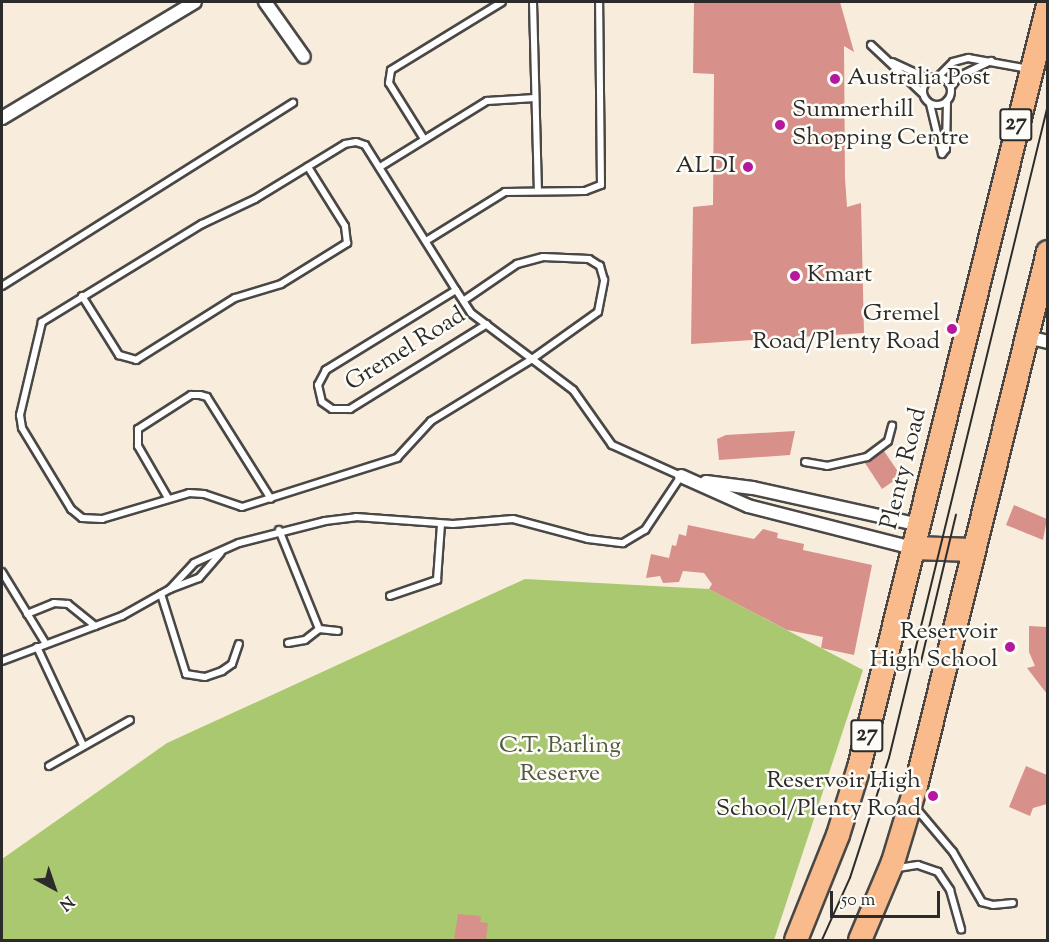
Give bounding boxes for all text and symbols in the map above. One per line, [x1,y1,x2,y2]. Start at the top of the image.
place label: Australia Post [847,65,990,93]
marker: Australia Post [828,72,842,86]
place label: Summerhill Shopping Centre [792,97,969,153]
road number: 27 [998,106,1034,144]
marker: Summerhill Shopping Centre [773,118,787,132]
place label: ALDI [675,153,736,181]
marker: ALDI [741,160,755,174]
place label: Kmart [807,262,872,290]
marker: Kmart [788,269,802,283]
place label: Gremel Road/Plenty Road [752,301,940,357]
street label: Gremel Road [341,302,471,398]
marker: Gremel Road/Plenty Road [945,322,959,336]
street label: Plenty Road [876,405,934,533]
place label: Reservoir High School [870,619,998,675]
marker: Reservoir High School [1003,640,1017,654]
road number: 27 [849,717,885,755]
park label: C.T. Barling Reserve [499,733,621,789]
place label: Reservoir High School/Plenty Road [716,768,921,824]
marker: Reservoir High School/Plenty Road [926,789,940,803]
north arrow [24,858,84,918]
scale bar [833,879,942,917]
text: 50 m [841,888,875,914]
text: N [54,889,78,915]

